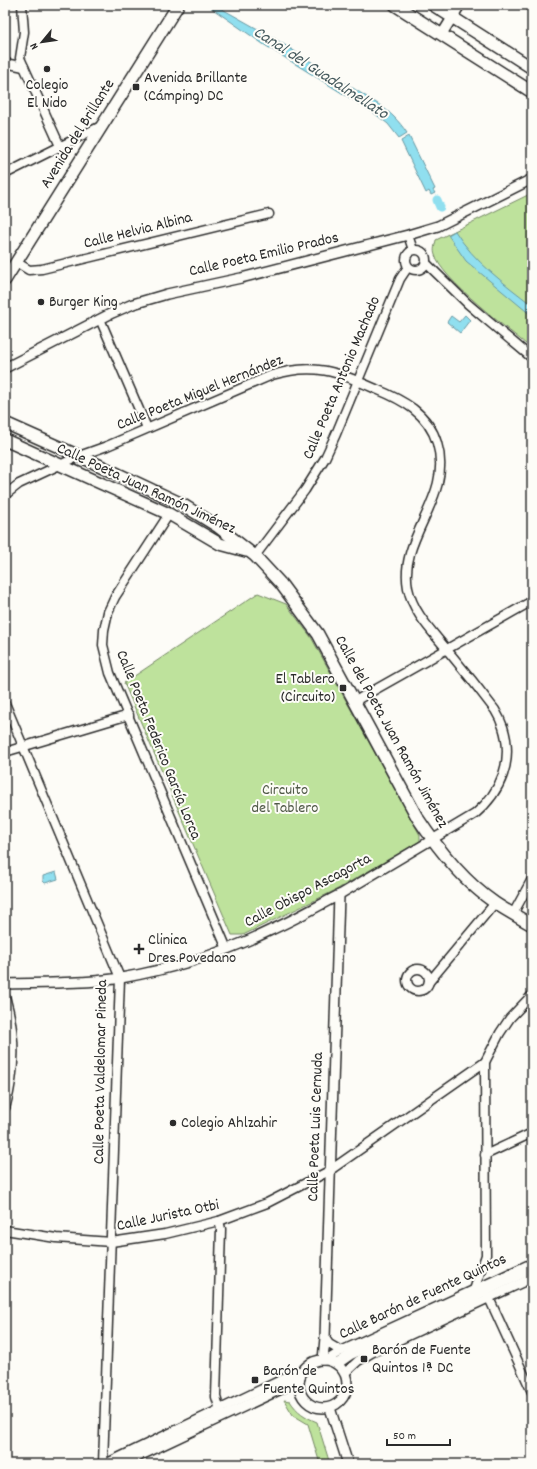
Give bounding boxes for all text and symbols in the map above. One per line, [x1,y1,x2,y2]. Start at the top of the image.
water label: Canal del Guadalmellato [248,21,393,127]
north arrow [22,22,62,62]
text: N [26,39,43,52]
marker: Colegio El Nido [42,64,52,74]
place label: Avenida Brillante (Cámping) DC [144,67,247,108]
place label: Colegio El Nido [26,74,68,115]
street label: Avenida del Brillante [35,75,121,193]
marker: Avenida Brillante (Cámping) DC [131,82,141,92]
street label: Calle Helvia Albina [81,206,195,256]
street label: Calle Poeta Emilio Prados [187,227,341,283]
place label: Burger King [49,291,118,314]
street label: Calle Poeta Antonio Machado [297,293,387,463]
marker: Burger King [36,297,46,307]
street label: Calle Poeta Miguel Hernández [113,349,287,437]
street label: Calle Poeta Juan Ramón Jiménez [53,437,239,541]
street label: Calle del Poeta Juan Ramón Jiménez [328,631,454,833]
street label: Calle Poeta Federico García Lorca [109,647,207,844]
place label: El Tablero (Circuito) [276,668,335,709]
marker: El Tablero (Circuito) [338,683,348,693]
park label: Circuito del Tablero [252,779,318,820]
street label: Calle Obispo Ascagorta [241,848,376,934]
place label: Clinica Dres.Povedano [148,929,236,970]
marker: Clinica Dres.Povedano [133,943,145,955]
street label: Calle Poeta Valdelomar Pineda [88,979,114,1164]
street label: Calle Poeta Luis Cernuda [302,1052,330,1202]
place label: Colegio Ahlzahir [181,1112,277,1135]
marker: Colegio Ahlzahir [168,1118,178,1128]
street label: Calle Jurista Otbi [115,1194,221,1238]
street label: Calle Barón de Fuente Quintos [335,1248,511,1346]
place label: Barón de Fuente Quintos 1ª DC [372,1339,471,1380]
marker: Barón de Fuente Quintos 1ª DC [359,1354,369,1364]
place label: Barón de Fuente Quintos [263,1360,355,1401]
marker: Barón de Fuente Quintos [250,1375,260,1385]
scale bar [387,1421,450,1447]
text: 50 m [393,1428,416,1445]

